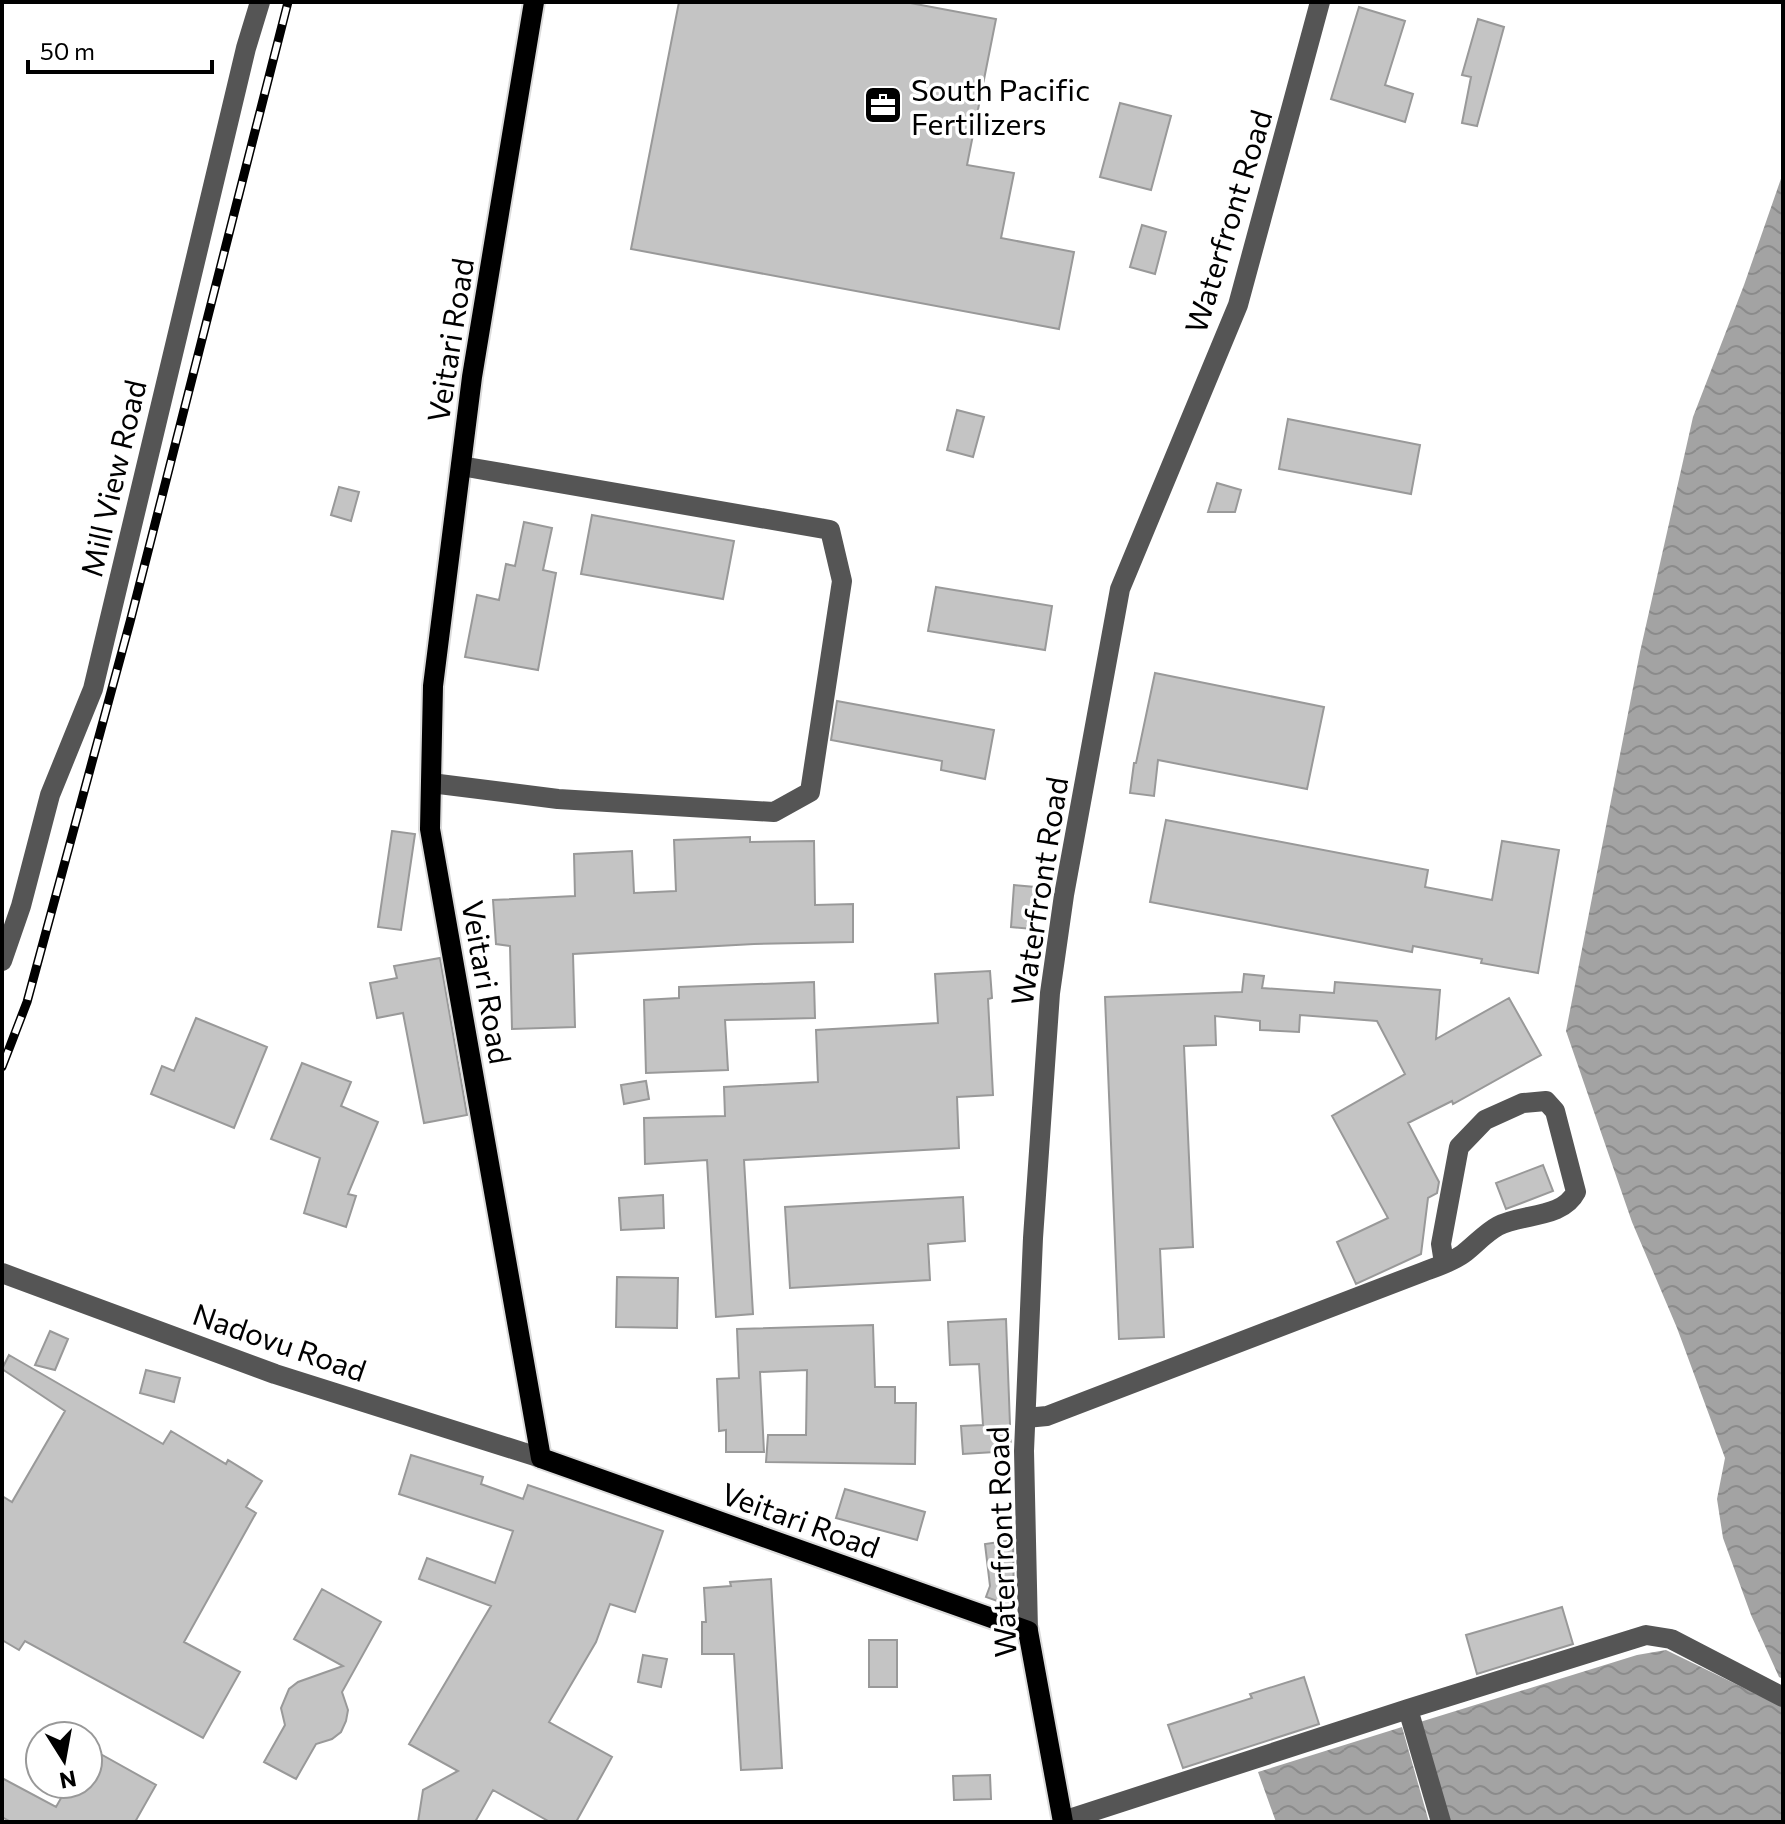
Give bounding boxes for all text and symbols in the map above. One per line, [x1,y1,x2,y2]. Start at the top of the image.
scale bar [28,24,212,74]
text: 50 m [40,36,95,65]
place label: South Pacific Fertilizers [911,70,1090,141]
office icon: South Pacific Fertilizers [862,84,904,126]
street label: Waterfront Road [1176,105,1278,337]
street label: Veitari Road [418,255,480,425]
street label: Mill View Road [71,376,153,580]
street label: Waterfront Road [1002,774,1074,1008]
street label: Veitari Road [455,897,521,1067]
street label: Nadovu Road [188,1294,372,1388]
street label: Waterfront Road [977,1426,1023,1658]
street label: Veitari Road [717,1473,885,1565]
north arrow [24,1720,104,1800]
text: N [57,1765,79,1795]

